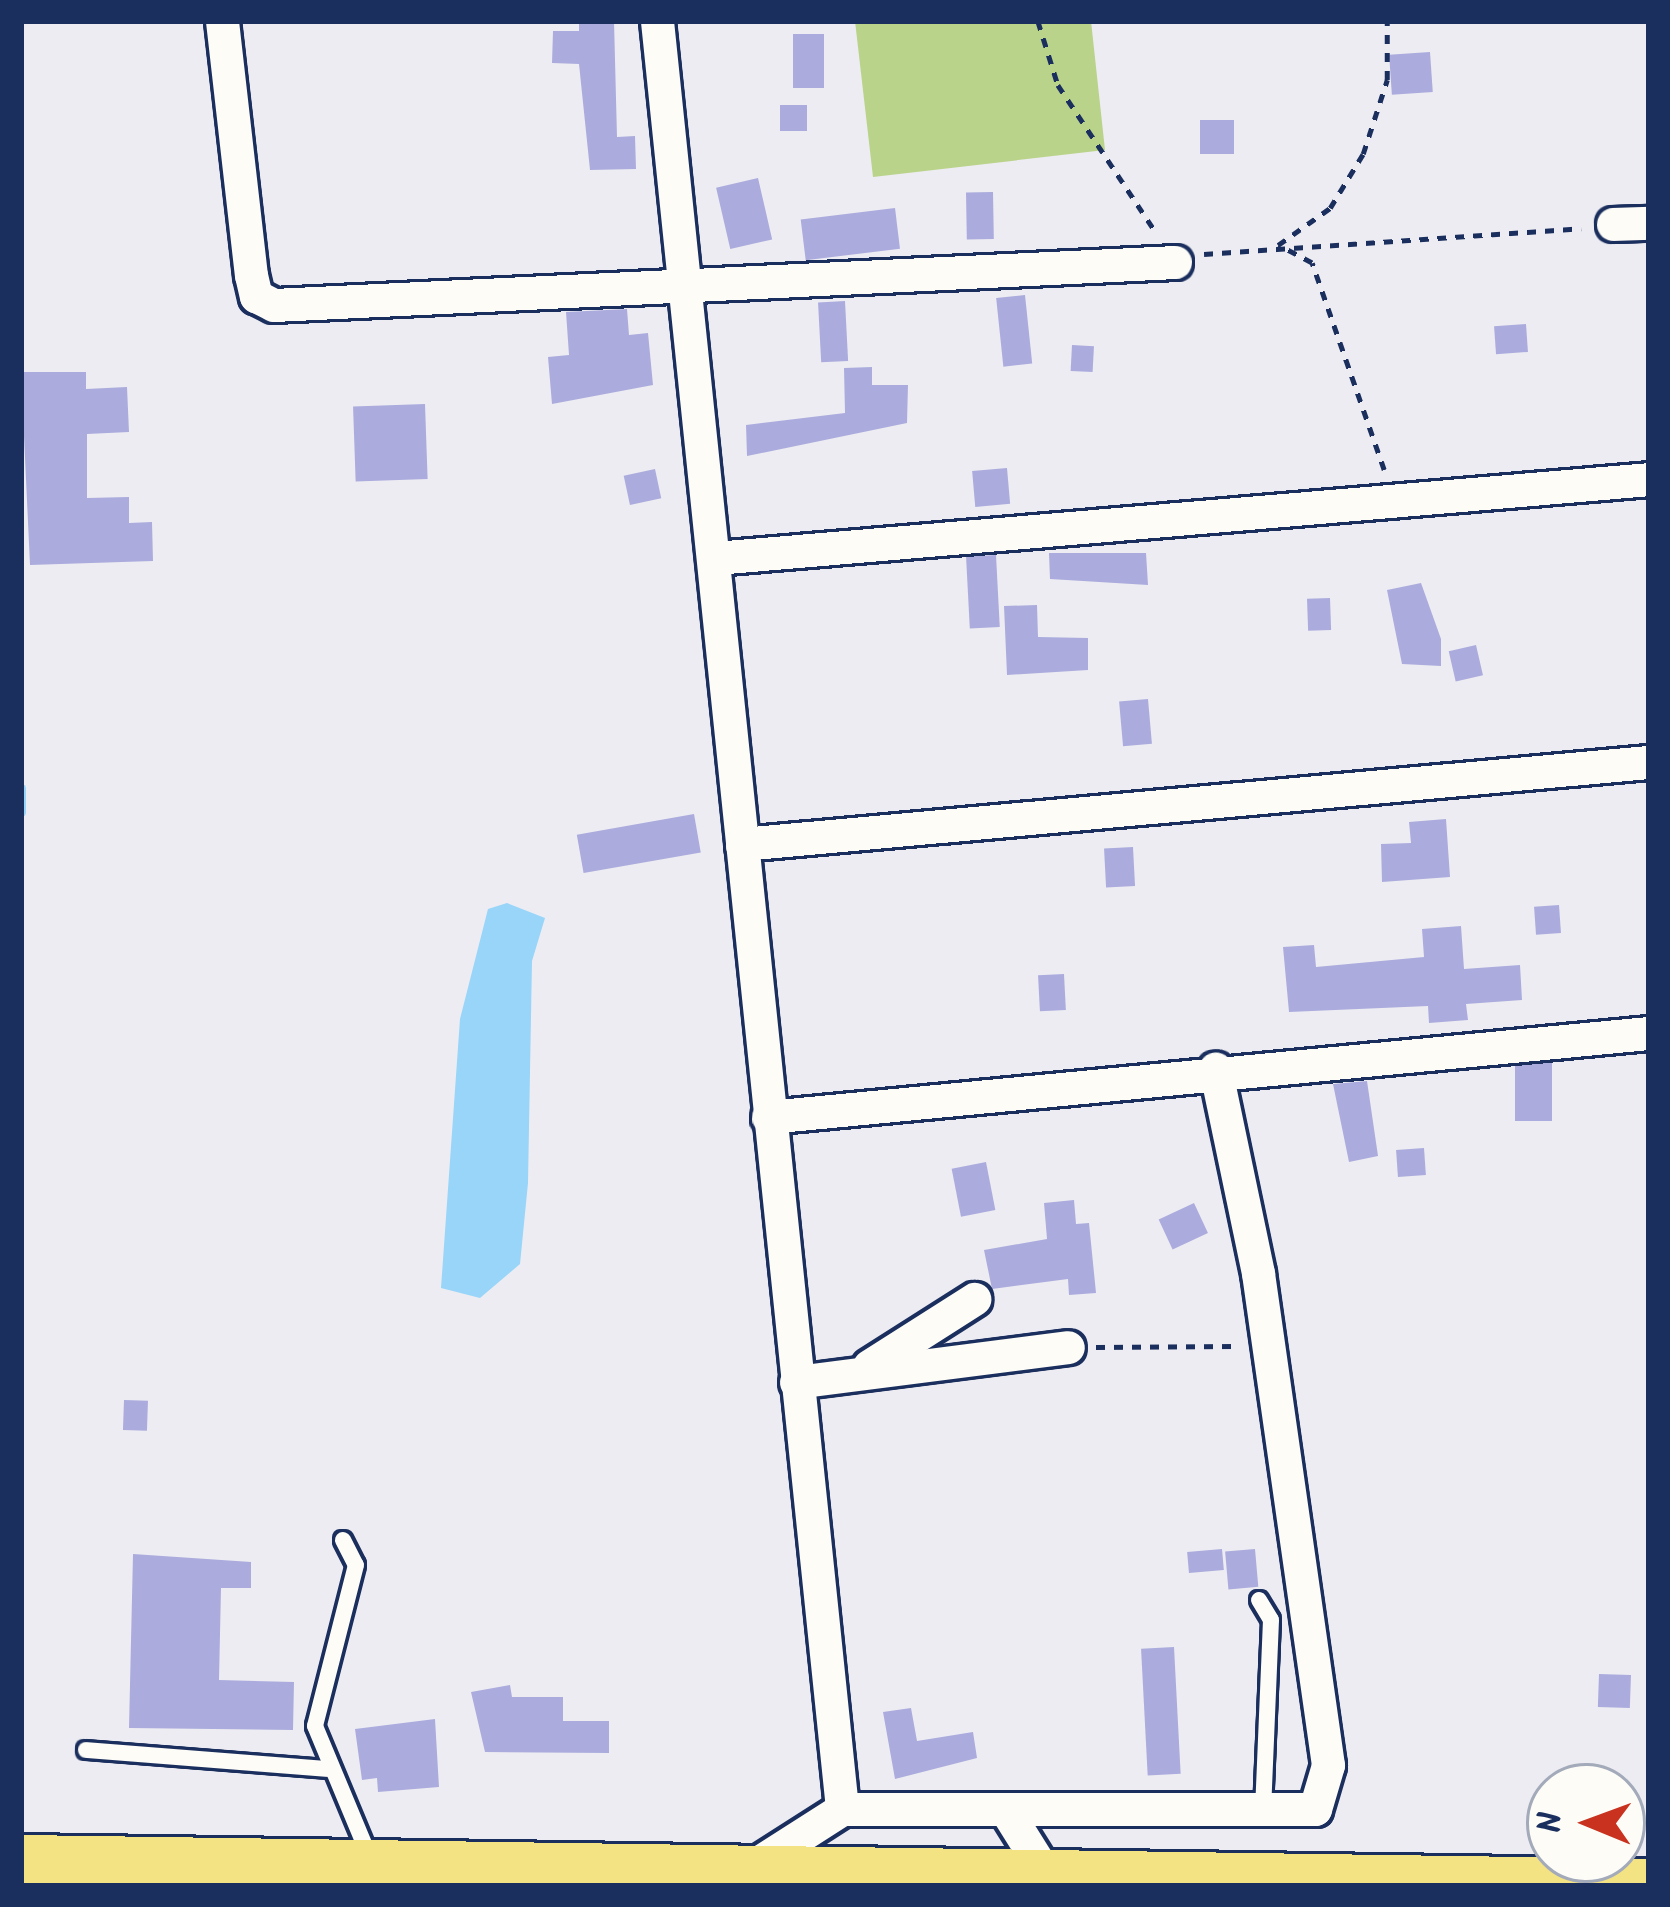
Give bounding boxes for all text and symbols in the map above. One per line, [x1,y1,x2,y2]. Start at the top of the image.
north arrow [1526,1763,1646,1883]
text: N [1526,1812,1579,1833]

